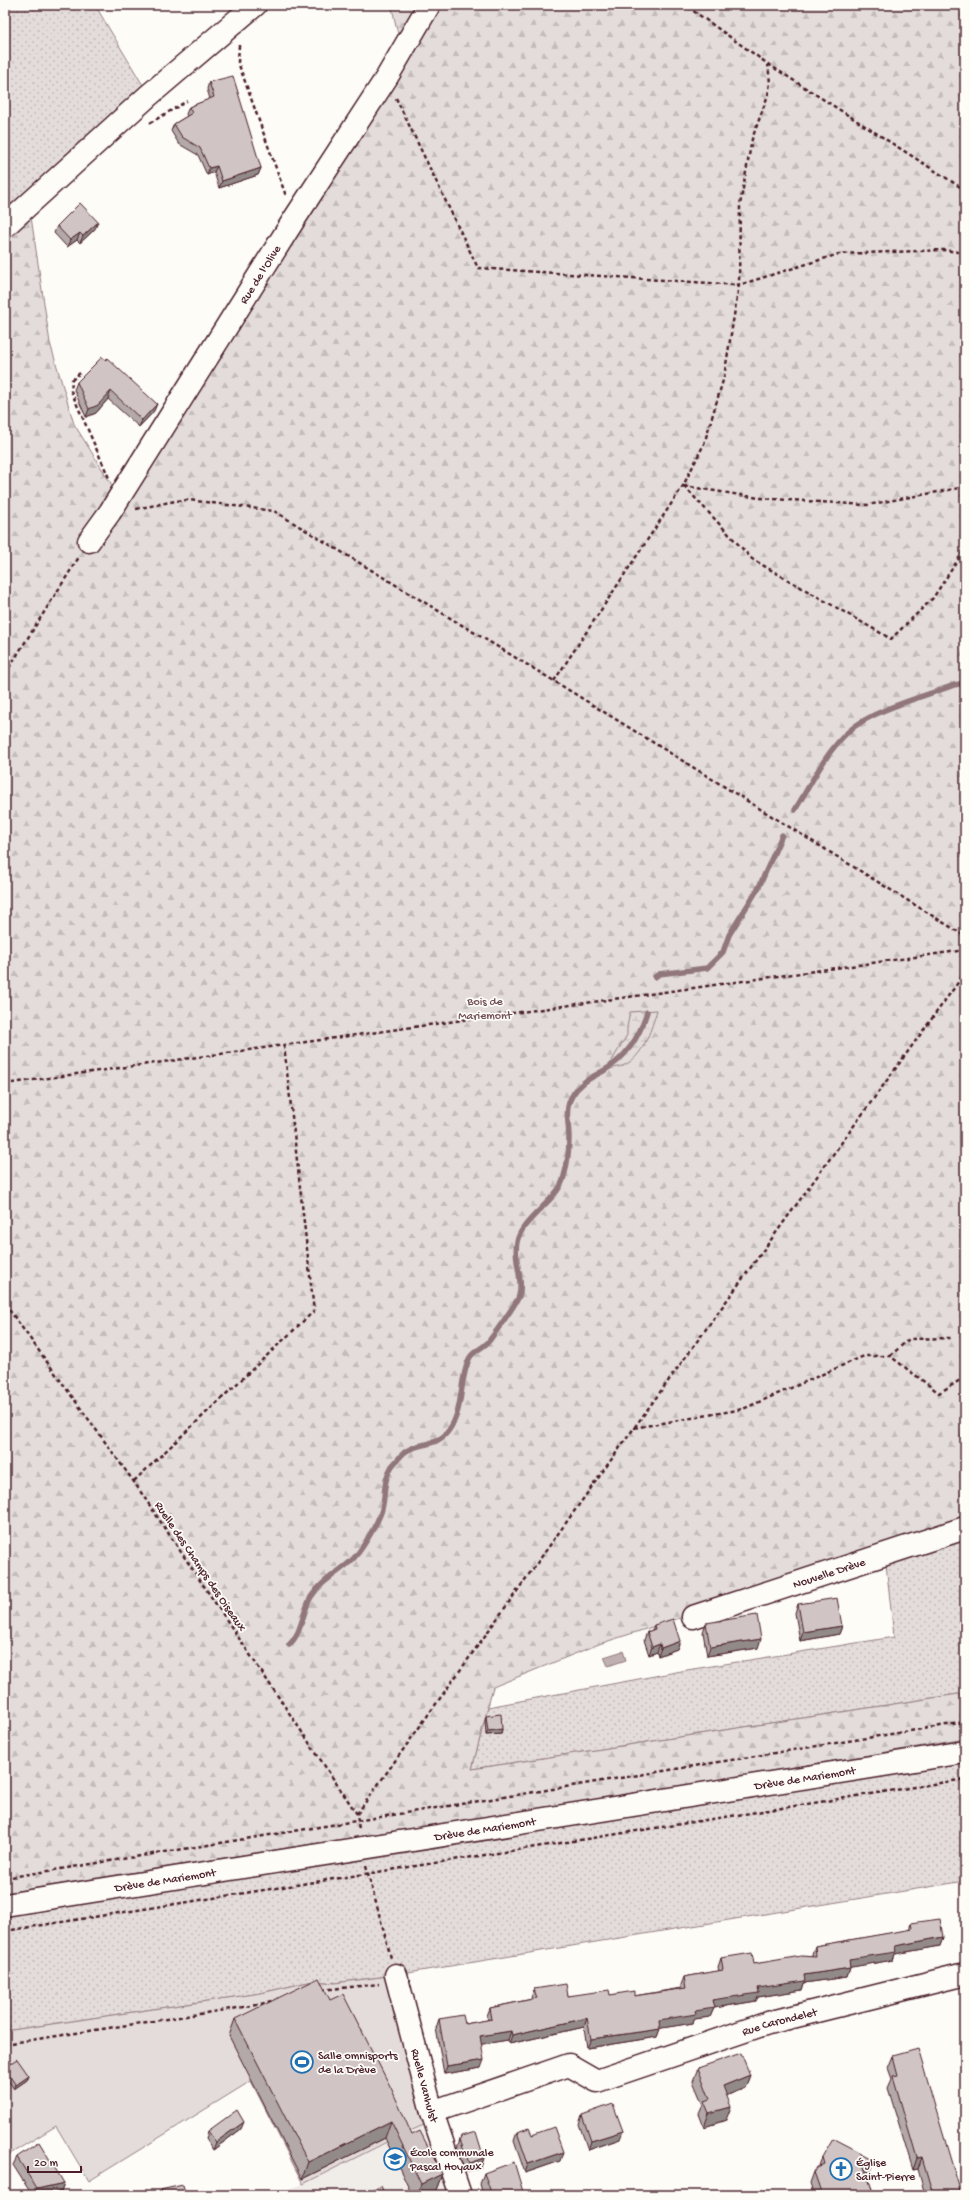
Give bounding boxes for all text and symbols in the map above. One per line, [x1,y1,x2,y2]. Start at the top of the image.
street label: Rue de l'Olive [238,242,286,307]
park label: Bois de Mariemont [458,996,513,1024]
street label: Ruelle des Champs des Oiseaux [151,1499,249,1635]
street label: Nouvelle Drève [792,1556,868,1593]
street label: Drève de Mariemont [753,1764,858,1795]
street label: Drève de Mariemont [433,1815,538,1846]
street label: Drève de Mariemont [113,1866,218,1897]
street label: Rue Carondelet [741,2006,820,2040]
street label: Ruelle Vanhulst [407,2047,440,2126]
sports icon: Salle omnisports de la Drève [289,2049,315,2075]
place label: Salle omnisports de la Drève [318,2050,398,2078]
school or university icon: École communale Pascal Hoyaux [382,2146,408,2172]
place label: École communale Pascal Hoyaux [409,2147,494,2175]
scale bar [28,2148,81,2174]
church icon: Église Saint-Pierre [828,2156,854,2182]
text: 20 m [34,2157,59,2171]
place label: Église Saint-Pierre [856,2157,916,2185]

